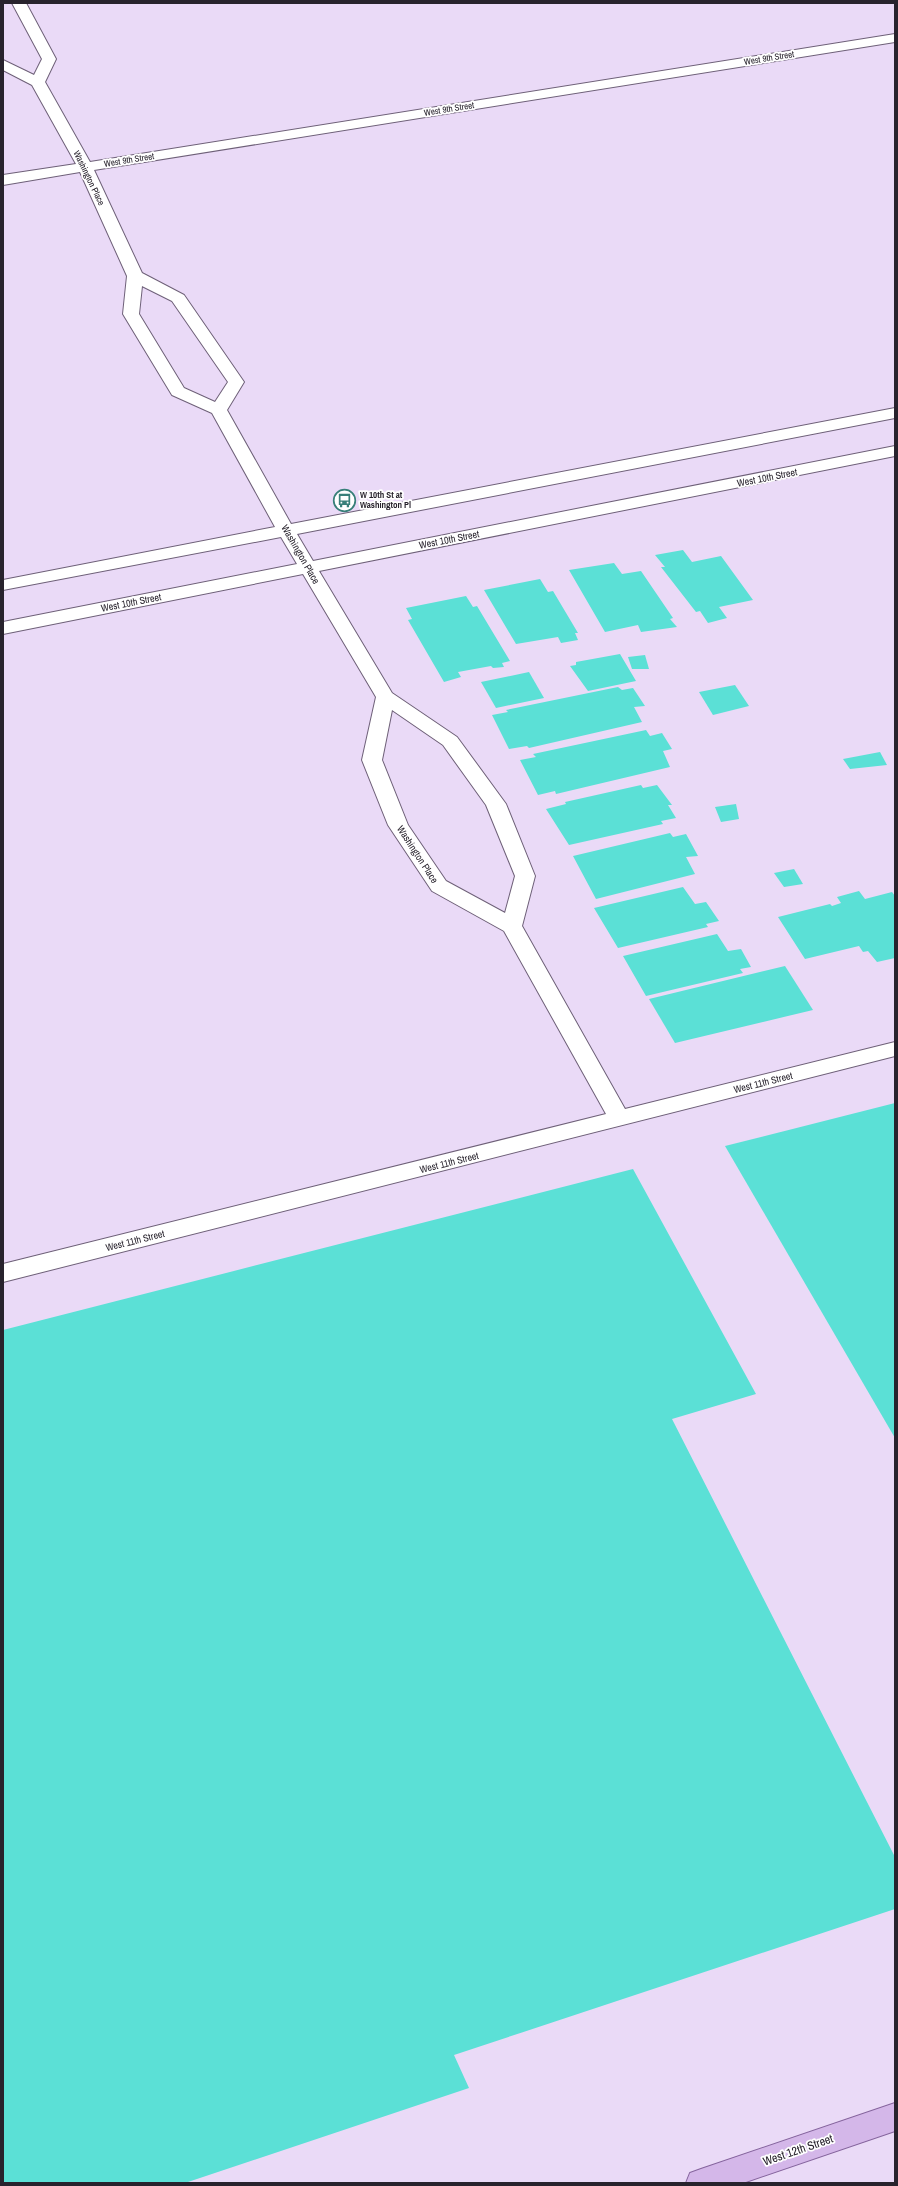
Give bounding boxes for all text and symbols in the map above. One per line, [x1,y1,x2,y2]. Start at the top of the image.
street label: West 9th Street [743,48,795,68]
street label: West 9th Street [423,99,475,119]
street label: Washington Place [71,149,107,207]
street label: West 9th Street [103,150,155,170]
street label: West 10th Street [736,465,799,490]
bus stop icon: W 10th St at Washington Pl [332,487,358,513]
place label: W 10th St at Washington Pl [360,489,411,511]
street label: Washington Place [278,522,323,587]
street label: West 10th Street [418,527,481,552]
street label: West 10th Street [100,590,163,615]
street label: Washington Place [394,823,441,886]
street label: West 11th Street [732,1069,795,1096]
street label: West 11th Street [418,1149,481,1176]
street label: West 11th Street [104,1227,167,1254]
street label: West 12th Street [761,2130,835,2169]

